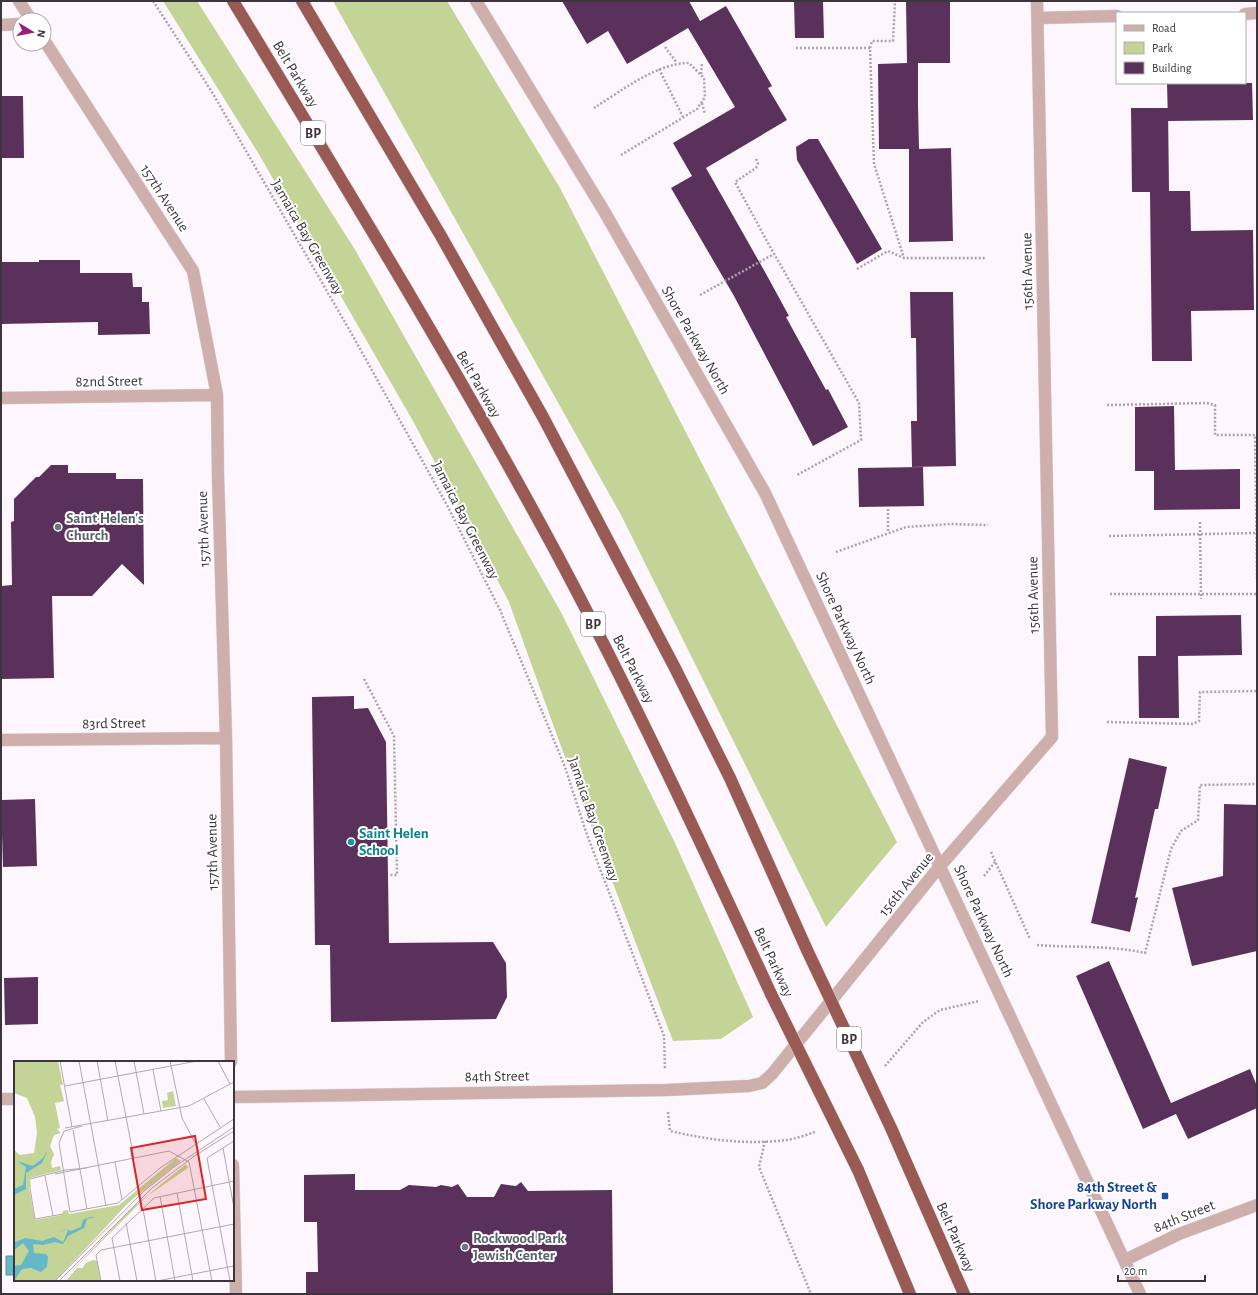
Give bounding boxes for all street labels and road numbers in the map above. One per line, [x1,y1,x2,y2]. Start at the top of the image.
street label: Belt Parkway [270,38,322,111]
road number: BP [301,121,325,145]
street label: 157th Avenue [137,162,192,234]
street label: Jamaica Bay Greenway [269,177,347,298]
street label: 156th Avenue [1019,232,1036,310]
street label: Shore Parkway North [659,284,733,397]
street label: Belt Parkway [453,348,504,421]
street label: 82nd Street [75,373,143,390]
street label: Jamaica Bay Greenway [429,459,502,582]
street label: 157th Avenue [195,490,212,567]
street label: 156th Avenue [1025,556,1042,634]
street label: Shore Parkway North [813,570,878,687]
road number: BP [581,612,605,636]
street label: Belt Parkway [610,633,657,706]
street label: 83rd Street [82,715,146,732]
street label: Jamaica Bay Greenway [565,755,622,884]
street label: 157th Avenue [204,814,221,890]
street label: 156th Avenue [876,850,937,919]
street label: Shore Parkway North [951,863,1016,980]
street label: Belt Parkway [751,925,796,1000]
road number: BP [837,1027,861,1051]
street label: 84th Street [465,1068,530,1085]
street label: 84th Street [1151,1197,1217,1236]
street label: Belt Parkway [934,1200,978,1275]

